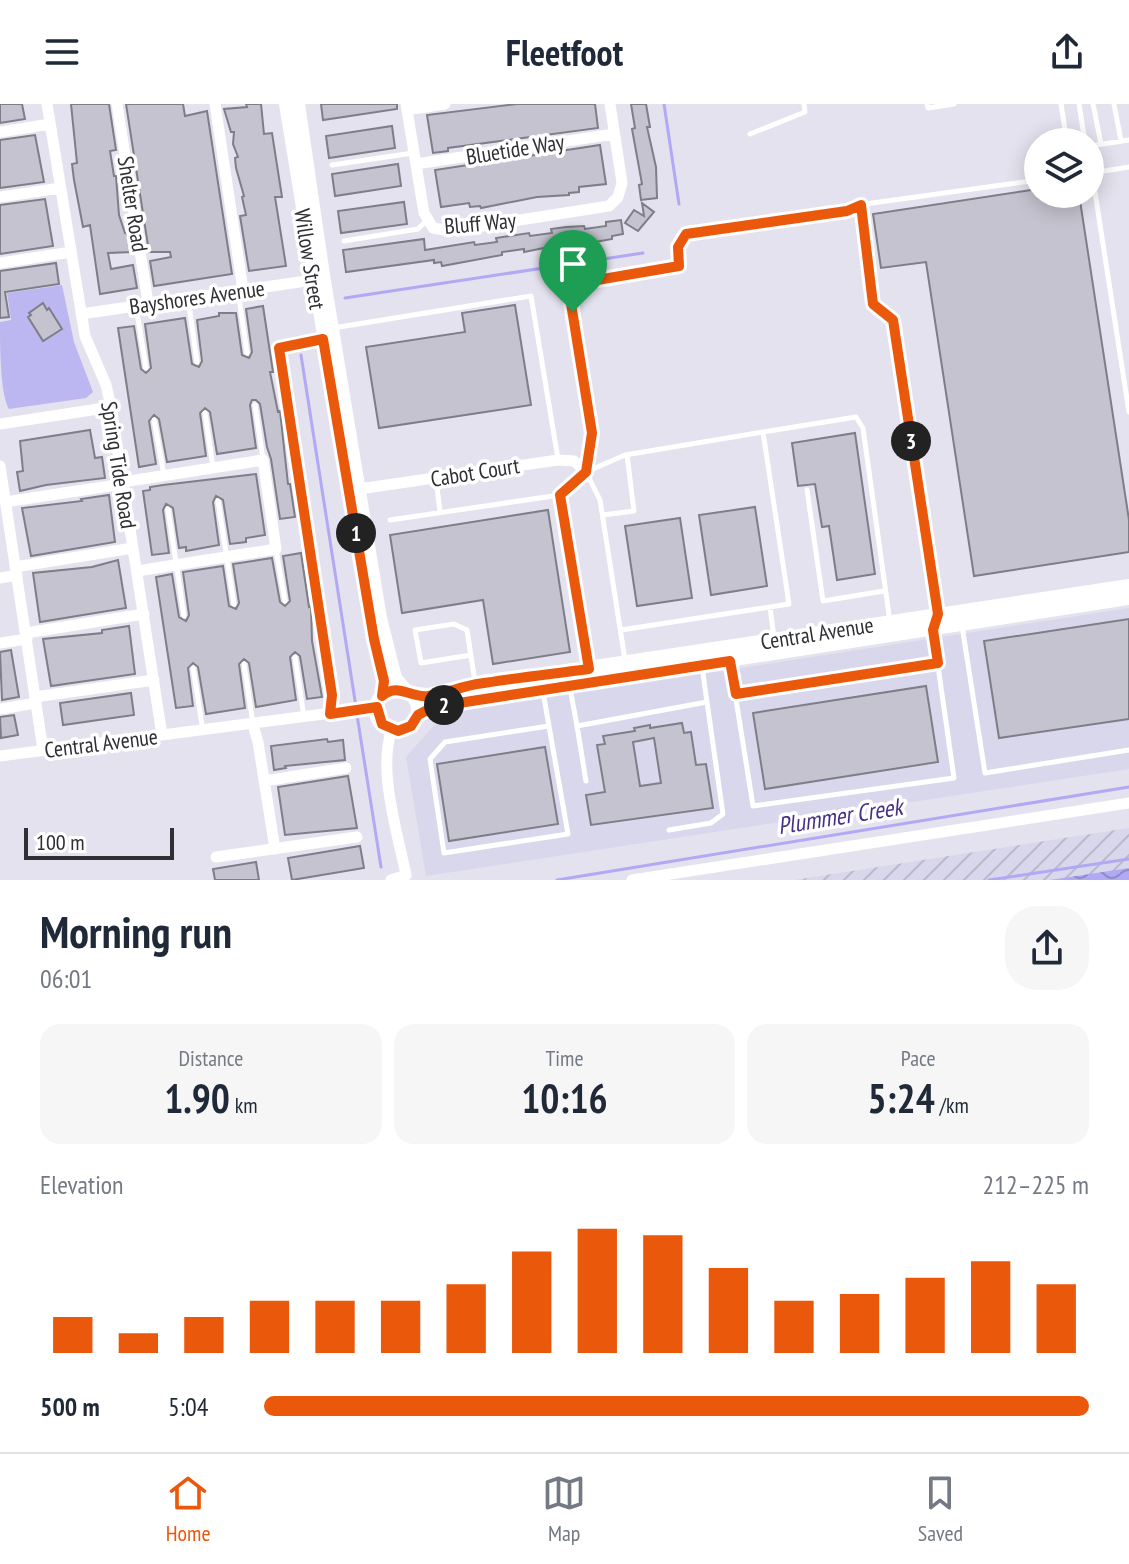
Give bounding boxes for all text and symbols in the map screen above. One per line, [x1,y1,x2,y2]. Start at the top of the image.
text: Fleetfoot [506,29,623,76]
icon: menu [40,30,84,74]
icon: share [1045,30,1089,74]
street label: Bluetide Way [464,127,567,171]
map controls [1024,128,1104,208]
button: layers [1024,128,1104,208]
street label: Shelter Road [112,154,154,254]
street label: Willow Street [288,206,332,312]
street label: Bluff Way [443,206,518,240]
pin [539,230,607,312]
icon: arrive [551,242,595,286]
street label: Bayshores Avenue [128,274,266,320]
street label: Spring Tide Road [95,399,143,531]
pin: 3 [891,421,931,461]
text: 3 [906,427,916,455]
street label: Cabot Court [429,451,521,493]
pin: 1 [336,513,376,553]
text: 1 [351,519,361,547]
street label: Central Avenue [759,610,875,656]
pin: 2 [424,685,464,725]
text: 2 [439,691,449,719]
street label: Central Avenue [43,722,159,764]
water label: Plummer Creek [775,790,907,841]
scale bar [24,824,174,860]
text: 100 m [36,828,85,856]
text: Morning run [40,903,232,960]
button: share [1005,906,1089,990]
text: 06:01 [40,962,92,995]
text: Distance [178,1044,243,1072]
text: Time [545,1044,584,1072]
text: Pace [901,1044,936,1072]
text: 1.90 [164,1072,230,1124]
text: 10:16 [521,1072,608,1124]
text: 5:24 [867,1072,935,1124]
text: km [230,1091,258,1119]
text: /km [935,1091,969,1119]
text: Elevation [40,1168,123,1201]
text: 212–225 m [983,1168,1089,1201]
text: 500 m [40,1390,100,1423]
text: 5:04 [168,1390,208,1423]
tab: Home [166,1471,211,1547]
tab: Map [542,1471,586,1547]
tab: Saved [918,1471,963,1547]

